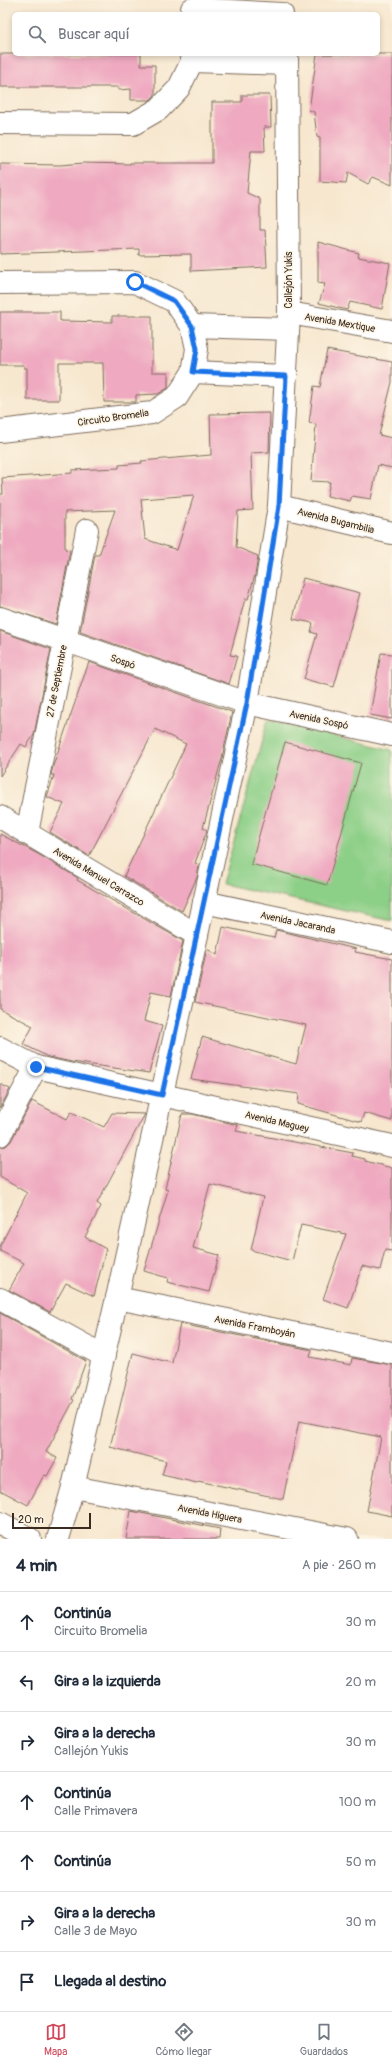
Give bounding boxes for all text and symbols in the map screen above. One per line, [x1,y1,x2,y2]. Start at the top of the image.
search box [12,12,380,56]
icon: search [26,23,48,45]
text: Buscar aquí [58,25,130,44]
street label: Callejón Yukis [283,251,295,309]
route start [126,273,144,291]
street label: Avenida Mextique [303,311,376,335]
street label: Circuito Bromelia [77,407,150,429]
street label: Avenida Bugambilia [296,506,376,536]
street label: 27 de Septiembre [44,644,70,718]
street label: Sospó [108,652,137,672]
street label: Avenida Sospó [288,708,350,732]
street label: Avenida Manuel Carrazco [51,845,147,909]
street label: Avenida Jacaranda [259,909,337,937]
route end [27,1058,45,1076]
street label: Avenida Maguey [244,1109,311,1135]
street label: Avenida Framboyán [213,1313,297,1341]
street label: Avenida Higuera [176,1502,243,1526]
scale bar [12,1511,91,1530]
text: 20 m [18,1513,44,1526]
text: 4 min [16,1555,57,1576]
text: A pie · 260 m [302,1557,376,1573]
text: Continúa [54,1604,111,1623]
icon: ahead [16,1611,38,1633]
text: 30 m [346,1614,376,1630]
text: Circuito Bromelia [54,1623,147,1639]
icon: left [16,1671,38,1693]
text: Gira a la izquierda [54,1672,161,1691]
text: 20 m [345,1674,376,1690]
text: Gira a la derecha [54,1724,155,1743]
icon: right [16,1731,38,1753]
text: 30 m [346,1734,376,1750]
text: Callejón Yukis [54,1743,128,1759]
text: Continúa [54,1784,111,1803]
icon: ahead [16,1791,38,1813]
text: 100 m [339,1794,376,1810]
text: Calle Primavera [54,1803,138,1819]
icon: ahead [16,1851,38,1873]
text: Continúa [54,1852,111,1871]
text: 50 m [346,1854,376,1870]
text: Gira a la derecha [54,1904,155,1923]
icon: right [16,1911,38,1933]
text: 30 m [346,1914,376,1930]
text: Calle 3 de Mayo [54,1923,137,1939]
icon: arrive [16,1971,38,1993]
text: Llegada al destino [54,1972,166,1991]
tab: Mapa [44,2021,67,2058]
tab: Cómo llegar [156,2021,212,2058]
tab: Guardados [300,2021,348,2058]

